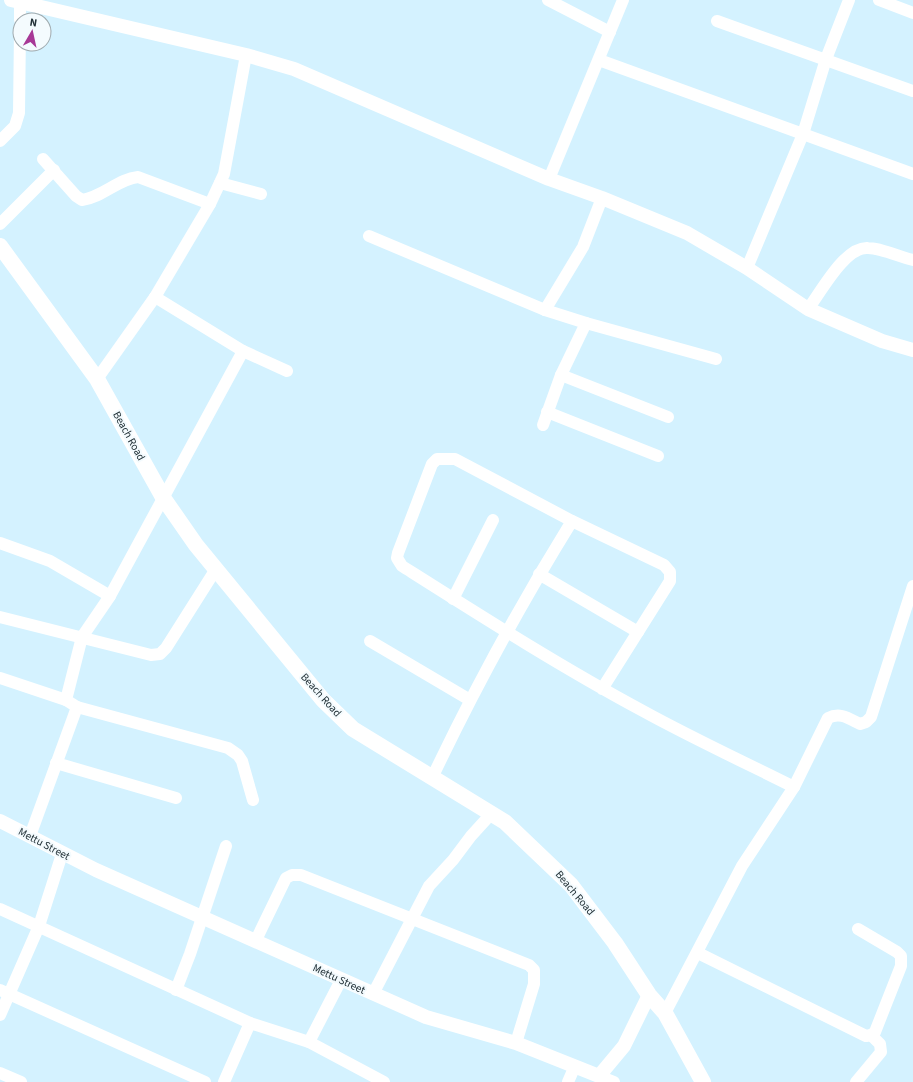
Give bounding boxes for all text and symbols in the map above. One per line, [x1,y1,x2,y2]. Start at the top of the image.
north arrow [12,12,52,52]
text: N [29,15,38,31]
street label: Beach Road [109,409,149,463]
street label: Beach Road [297,670,345,720]
street label: Mettu Street [16,824,73,864]
street label: Beach Road [552,867,598,919]
street label: Mettu Street [310,960,368,998]

